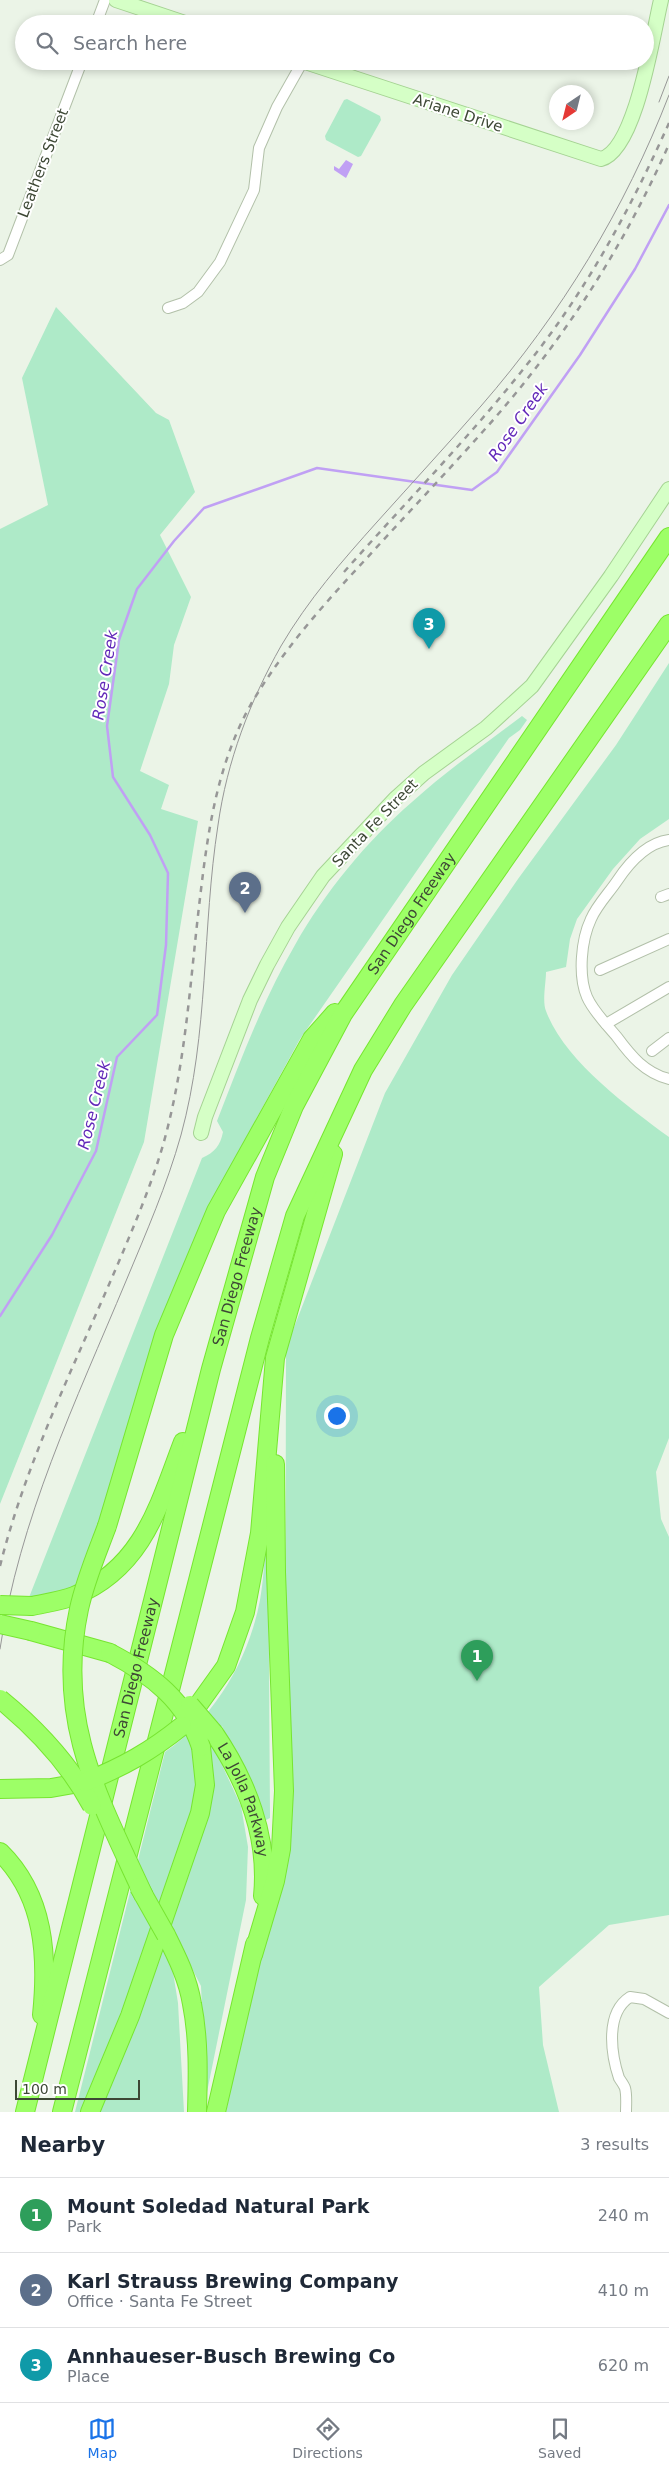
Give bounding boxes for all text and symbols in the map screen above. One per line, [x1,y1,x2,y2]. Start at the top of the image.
search box [15,15,654,70]
icon: search [33,29,61,57]
text: Search here [73,32,187,54]
north arrow [549,85,594,130]
street label: Ariane Drive [411,90,505,136]
street label: Leathers Street [14,106,72,220]
water label: Rose Creek [484,379,552,465]
pin: 3 [413,608,445,649]
water label: Rose Creek [89,628,122,721]
street label: Santa Fe Street [328,775,422,871]
street label: San Diego Freeway [364,849,460,978]
pin: 2 [229,872,261,913]
water label: Rose Creek [74,1058,114,1151]
street label: San Diego Freeway [209,1205,265,1348]
your location [324,1403,350,1429]
street label: San Diego Freeway [110,1596,162,1740]
pin: 1 [461,1640,493,1681]
street label: La Jolla Parkway [214,1740,272,1858]
scale bar [15,2077,140,2100]
text: 100 m [22,2081,67,2097]
text: Nearby [20,2133,105,2157]
text: 3 results [580,2135,649,2154]
text: Mount Soledad Natural Park [67,2195,369,2217]
text: 1 [30,2206,42,2225]
text: 240 m [598,2206,649,2225]
text: Park [67,2217,102,2236]
text: Karl Strauss Brewing Company [67,2270,398,2292]
text: 2 [30,2281,42,2300]
text: 410 m [598,2281,649,2300]
text: Office · Santa Fe Street [67,2292,252,2311]
text: Annhaueser-Busch Brewing Co [67,2345,395,2367]
text: 3 [30,2356,42,2375]
text: 620 m [598,2356,649,2375]
text: Place [67,2367,110,2386]
tab: Map [88,2415,117,2461]
tab: Directions [292,2415,363,2461]
tab: Saved [538,2415,581,2461]

